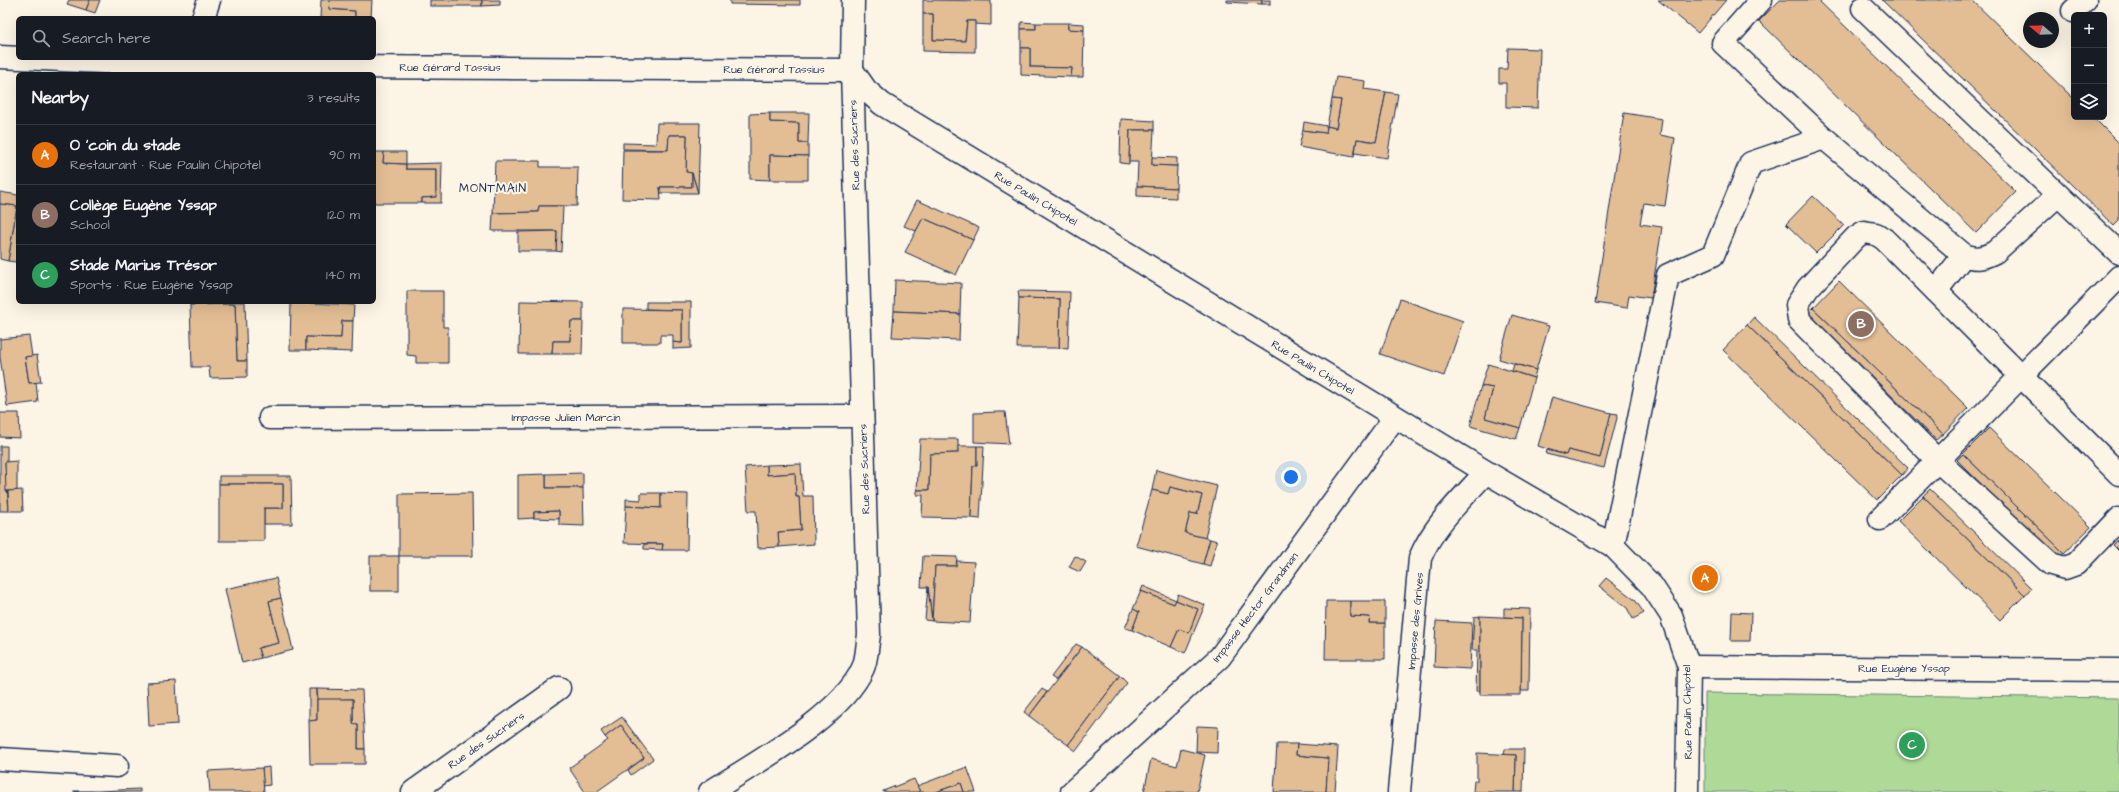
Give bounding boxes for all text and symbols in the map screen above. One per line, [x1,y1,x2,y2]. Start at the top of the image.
north arrow [2023,12,2059,48]
map controls [2071,12,2107,120]
button: + [2071,12,2107,48]
search box [16,16,376,60]
icon: search [30,27,52,49]
text: Search here [62,28,151,49]
button: − [2071,48,2107,84]
street label: Rue Gérard Tassius [399,60,501,75]
street label: Rue Gérard Tassius [723,62,825,77]
button: layers [2071,84,2107,120]
text: Nearby [32,86,89,110]
text: 3 results [307,89,360,107]
street label: Rue des Sucriers [845,99,864,190]
text: O 'coin du stade [70,135,181,156]
text: A [41,146,49,164]
text: 90 m [329,146,360,164]
text: Restaurant · Rue Paulin Chipotel [70,156,261,174]
street label: Rue Paulin Chipotel [991,168,1080,229]
district label: MONTMAIN [459,180,527,197]
text: Collège Eugène Yssap [70,195,217,216]
text: B [40,206,50,224]
text: 120 m [327,206,360,224]
text: School [70,216,110,234]
text: Stade Marius Trésor [70,255,217,276]
text: C [40,266,50,284]
text: 140 m [326,266,360,284]
text: Sports · Rue Eugène Yssap [70,276,233,294]
pin: B [1848,309,1874,339]
street label: Rue Paulin Chipotel [1268,337,1357,398]
street label: Impasse Julien Marcin [512,410,621,425]
street label: Rue des Sucriers [855,423,874,514]
your location [1281,467,1301,487]
street label: Impasse Hector Grandman [1209,549,1302,665]
pin: A [1692,563,1718,593]
street label: Impasse des Grives [1404,571,1427,670]
street label: Rue Eugène Yssap [1858,661,1950,677]
street label: Rue Paulin Chipotel [1679,664,1696,759]
street label: Rue des Sucriers [445,708,528,772]
pin: C [1899,730,1925,760]

